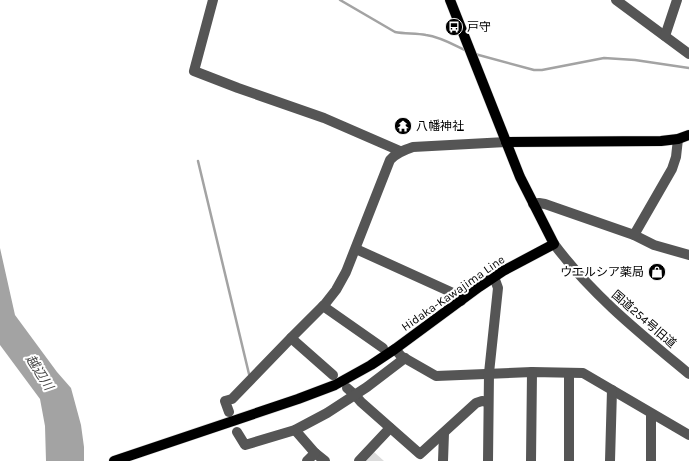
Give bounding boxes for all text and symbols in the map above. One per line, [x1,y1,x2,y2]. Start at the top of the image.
bus stop icon: 戸守 [444,17,464,37]
place label: 戸守 [467,20,491,34]
temple icon: 八幡神社 [393,116,413,136]
place label: 八幡神社 [416,119,464,133]
street label: Hidaka-Kawajima Line [399,252,507,334]
shop icon: ウエルシア薬局 [647,262,667,282]
place label: ウエルシア薬局 [560,265,644,279]
street label: 国道254号旧道 [609,287,679,351]
water label: 越辺川 [23,352,58,394]

